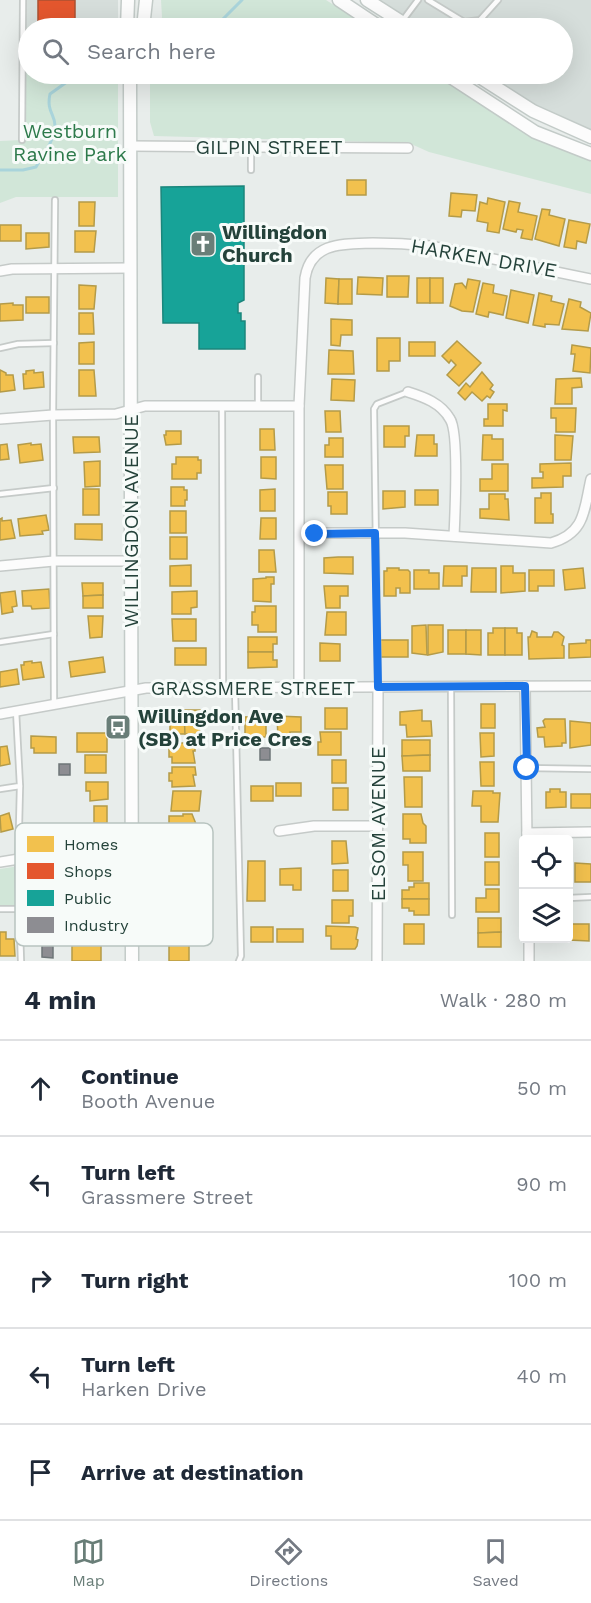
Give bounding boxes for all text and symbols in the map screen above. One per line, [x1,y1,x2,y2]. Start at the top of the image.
search box [18,18,573,84]
icon: search [39,35,72,68]
text: Search here [87,39,216,64]
park label: Westburn Ravine Park [13,119,127,166]
street label: GILPIN STREET [195,135,343,159]
place label: Willingdon Church [222,220,327,267]
church icon: Willingdon Church [188,229,218,259]
street label: HARKEN DRIVE [409,233,559,283]
street label: WILLINGDON AVENUE [119,414,143,628]
route end [301,520,327,546]
street label: GRASSMERE STREET [151,676,355,700]
place label: Willingdon Ave (SB) at Price Cres [138,704,312,751]
bus stop icon: Willingdon Ave (SB) at Price Cres [103,712,133,742]
street label: ELSOM AVENUE [366,747,390,901]
route start [513,754,539,780]
legend [15,823,213,946]
text: Homes [64,835,118,854]
map controls [519,835,573,943]
button: locate [519,835,573,889]
text: Shops [64,862,112,881]
text: Public [64,889,112,908]
button: layers [519,889,573,943]
text: Industry [64,916,129,935]
text: 4 min [24,985,96,1015]
text: Walk · 280 m [440,988,567,1012]
text: Continue [81,1064,179,1089]
icon: ahead [24,1072,57,1105]
text: 50 m [517,1076,567,1100]
text: Booth Avenue [81,1089,215,1113]
text: Turn left [81,1160,175,1185]
icon: left [24,1168,57,1201]
text: 90 m [516,1172,567,1196]
text: Grassmere Street [81,1185,253,1209]
icon: right [24,1264,57,1297]
text: Turn right [81,1268,188,1293]
text: 100 m [508,1268,567,1292]
text: Turn left [81,1352,175,1377]
icon: left [24,1360,57,1393]
text: 40 m [516,1364,567,1388]
text: Harken Drive [81,1377,207,1401]
icon: arrive [24,1456,57,1489]
text: Arrive at destination [81,1460,304,1485]
tab: Map [72,1535,105,1590]
tab: Directions [249,1535,328,1590]
tab: Saved [472,1535,519,1590]

